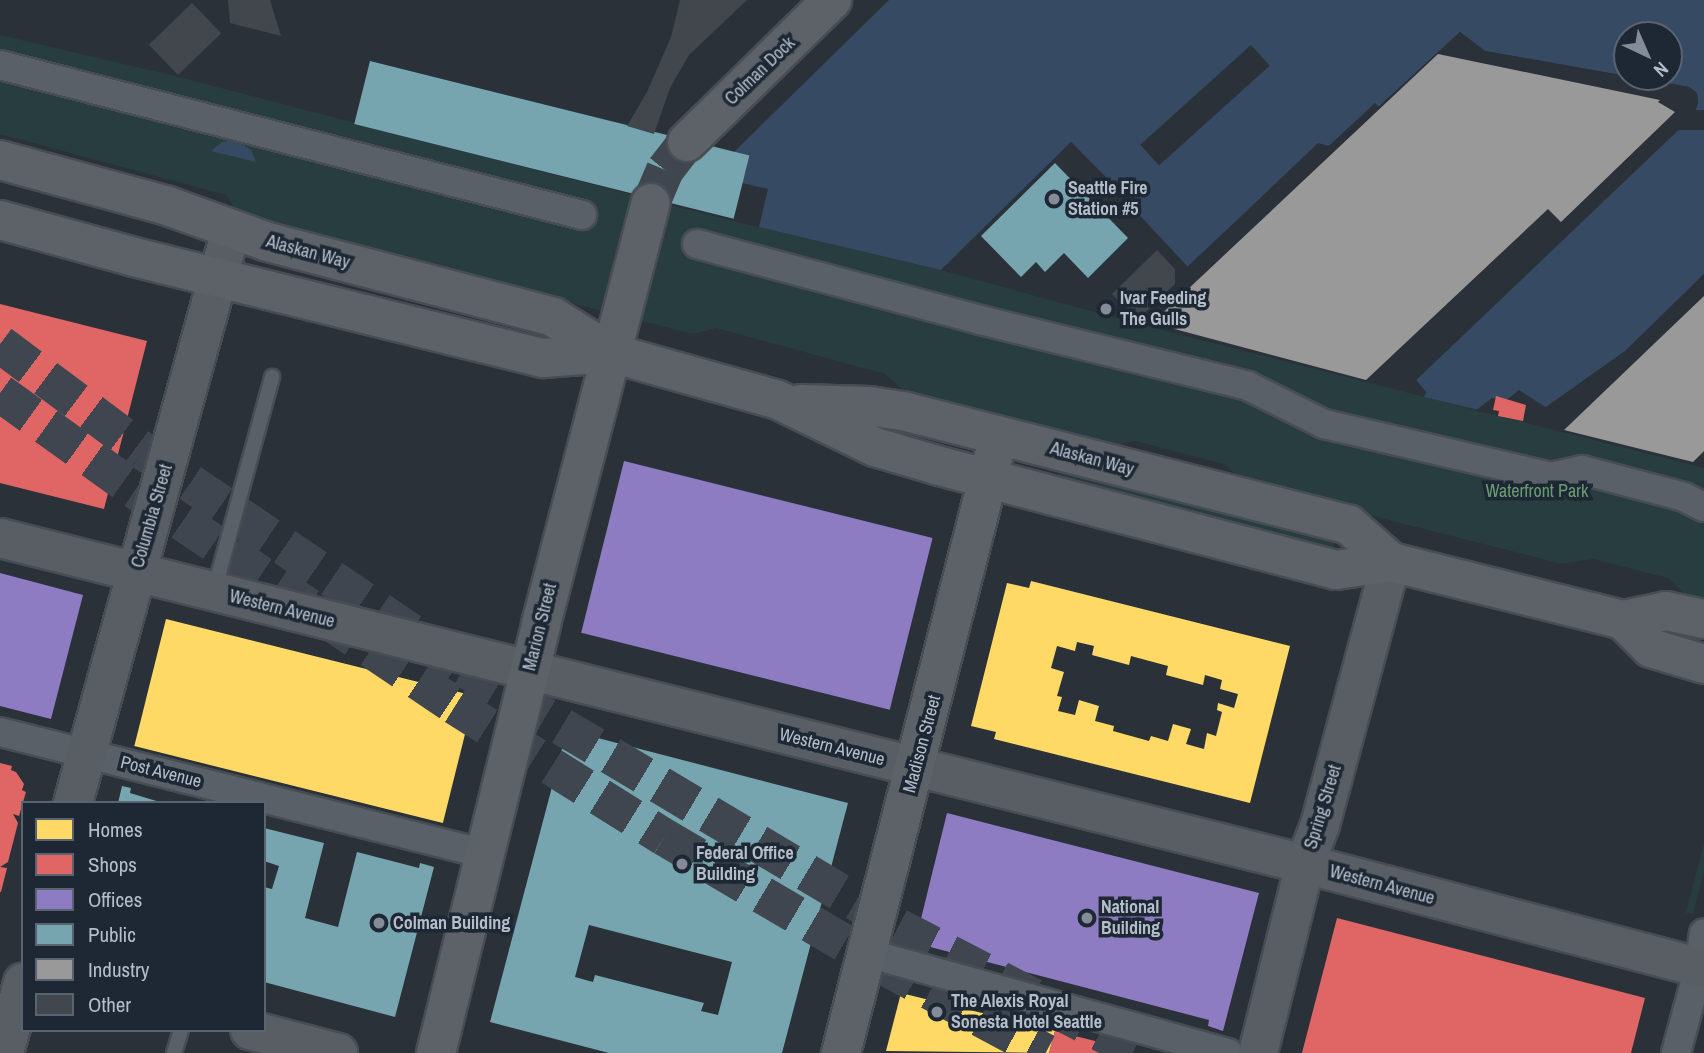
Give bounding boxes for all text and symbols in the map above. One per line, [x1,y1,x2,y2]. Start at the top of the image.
north arrow [1613,21,1683,91]
street label: Colman Dock [721,32,799,110]
text: N [1648,56,1674,83]
place label: Seattle Fire Station #5 [1068,178,1148,220]
marker: Seattle Fire Station #5 [1046,191,1062,207]
street label: Alaskan Way [264,230,352,274]
place label: Ivar Feeding The Gulls [1120,288,1206,330]
marker: Ivar Feeding The Gulls [1098,301,1114,317]
street label: Alaskan Way [1048,437,1136,481]
street label: Columbia Street [127,462,177,570]
park label: Waterfront Park [1486,480,1588,502]
street label: Marion Street [519,581,561,673]
street label: Western Avenue [227,585,337,633]
street label: Madison Street [899,693,945,795]
street label: Western Avenue [777,723,887,771]
street label: Post Avenue [118,751,204,793]
street label: Spring Street [1300,762,1346,852]
legend [21,801,266,1032]
text: Homes [88,815,143,844]
place label: Federal Office Building [696,843,794,886]
text: Shops [88,850,137,879]
marker: Federal Office Building [674,856,690,872]
street label: Western Avenue [1327,861,1437,909]
text: Offices [88,885,142,914]
place label: National Building [1101,897,1160,940]
marker: National Building [1079,910,1095,926]
place label: Colman Building [393,912,510,934]
marker: Colman Building [371,915,387,931]
text: Public [88,920,136,949]
text: Industry [88,955,149,984]
text: Other [88,990,131,1019]
place label: The Alexis Royal Sonesta Hotel Seattle [951,991,1102,1034]
marker: The Alexis Royal Sonesta Hotel Seattle [929,1004,945,1020]

